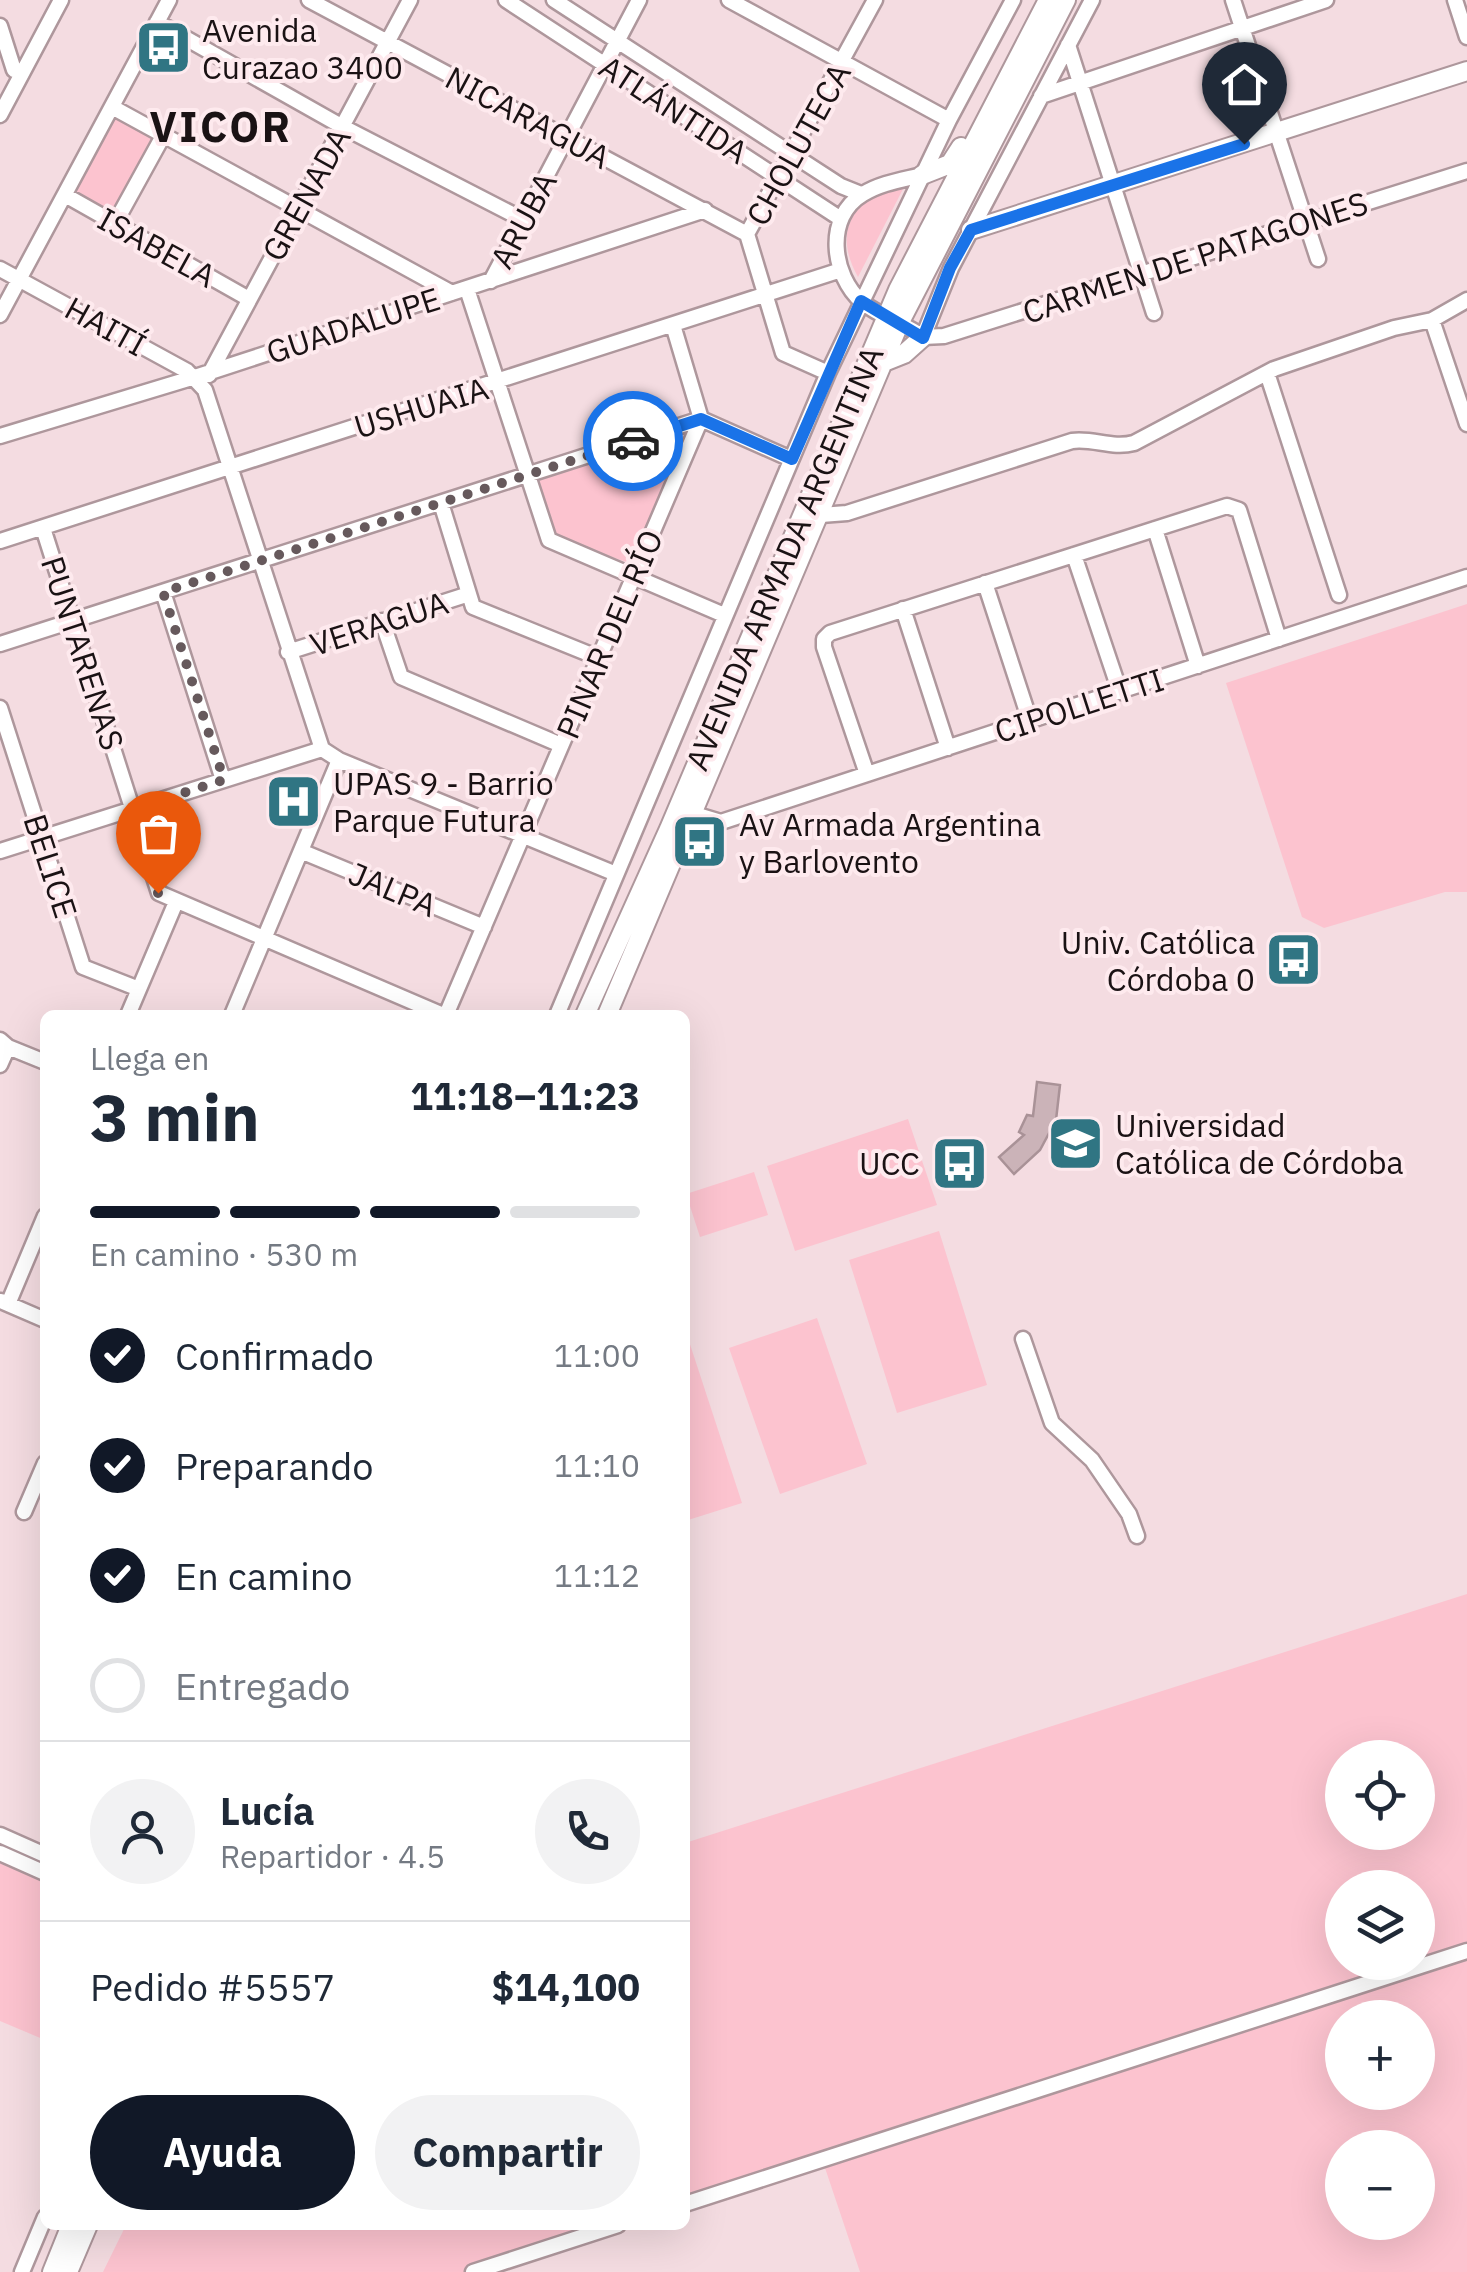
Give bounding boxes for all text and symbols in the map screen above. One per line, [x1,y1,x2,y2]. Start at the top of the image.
place label: Avenida Curazao 3400 [202,9,403,88]
bus stop icon: Avenida Curazao 3400 [133,18,193,78]
pin [1202,42,1287,145]
street label: ATLÁNTIDA [592,45,756,173]
street label: CHOLUTECA [736,55,860,233]
street label: NICARAGUA [439,56,617,178]
icon: home [1217,57,1272,112]
district label: VICOR [149,99,293,154]
street label: GRENADA [252,120,360,268]
street label: ARUBA [480,164,566,276]
street label: CARMEN DE PATAGONES [1017,181,1373,333]
street label: ISABELA [91,197,223,297]
street label: GUADALUPE [261,277,445,373]
street label: HAITÍ [58,287,154,365]
street label: AVENIDA ARMADA ARGENTINA [675,340,893,776]
street label: USHUAIA [349,367,493,447]
courier [583,391,683,491]
icon: car [606,414,661,469]
street label: PINAR DEL RÍO [546,523,672,745]
street label: PUNTARENAS [32,551,134,755]
street label: VERAGUA [305,581,453,665]
street label: CIPOLLETTI [989,658,1169,752]
place label: UPAS 9 - Barrio Parque Futura [333,762,554,841]
hospital icon: UPAS 9 - Barrio Parque Futura [264,771,324,831]
pin [116,791,201,894]
place label: Av Armada Argentina y Barlovento [739,803,1041,882]
icon: bag [131,806,186,861]
street label: BELICE [15,809,87,923]
bus stop icon: Av Armada Argentina y Barlovento [670,812,730,872]
street label: JALPA [343,852,443,926]
place label: Univ. Católica Córdoba 0 [1061,921,1255,1000]
bus stop icon: Univ. Católica Córdoba 0 [1264,930,1324,990]
text: Llega en [90,1037,210,1079]
text: 11:18–11:23 [410,1071,640,1120]
text: 3 min [90,1074,260,1159]
place label: Universidad Católica de Córdoba [1115,1104,1404,1183]
school or university icon: Universidad Católica de Córdoba [1046,1113,1106,1173]
bus stop icon: UCC [929,1133,989,1193]
place label: UCC [859,1142,920,1184]
text: En camino · 530 m [90,1233,358,1275]
icon: check [90,1328,145,1383]
text: Confirmado [175,1331,374,1380]
text: 11:00 [554,1334,640,1376]
icon: check [90,1438,145,1493]
text: Preparando [175,1441,374,1490]
text: 11:10 [554,1444,640,1486]
icon: check [90,1548,145,1603]
text: En camino [175,1551,353,1600]
text: 11:12 [554,1554,640,1596]
text: Entregado [175,1661,350,1710]
map controls [1325,1740,1435,2240]
button: locate [1325,1740,1435,1850]
button: person [90,1779,195,1884]
button: phone [535,1779,640,1884]
text: Lucía [220,1786,315,1835]
text: Repartidor · 4.5 [220,1835,445,1877]
button: layers [1325,1870,1435,1980]
text: Pedido #5557 [90,1962,335,2011]
text: $14,100 [491,1962,640,2011]
button: + [1325,2000,1435,2110]
button: Ayuda [90,2095,355,2210]
button: Compartir [375,2095,640,2210]
button: − [1325,2130,1435,2240]

